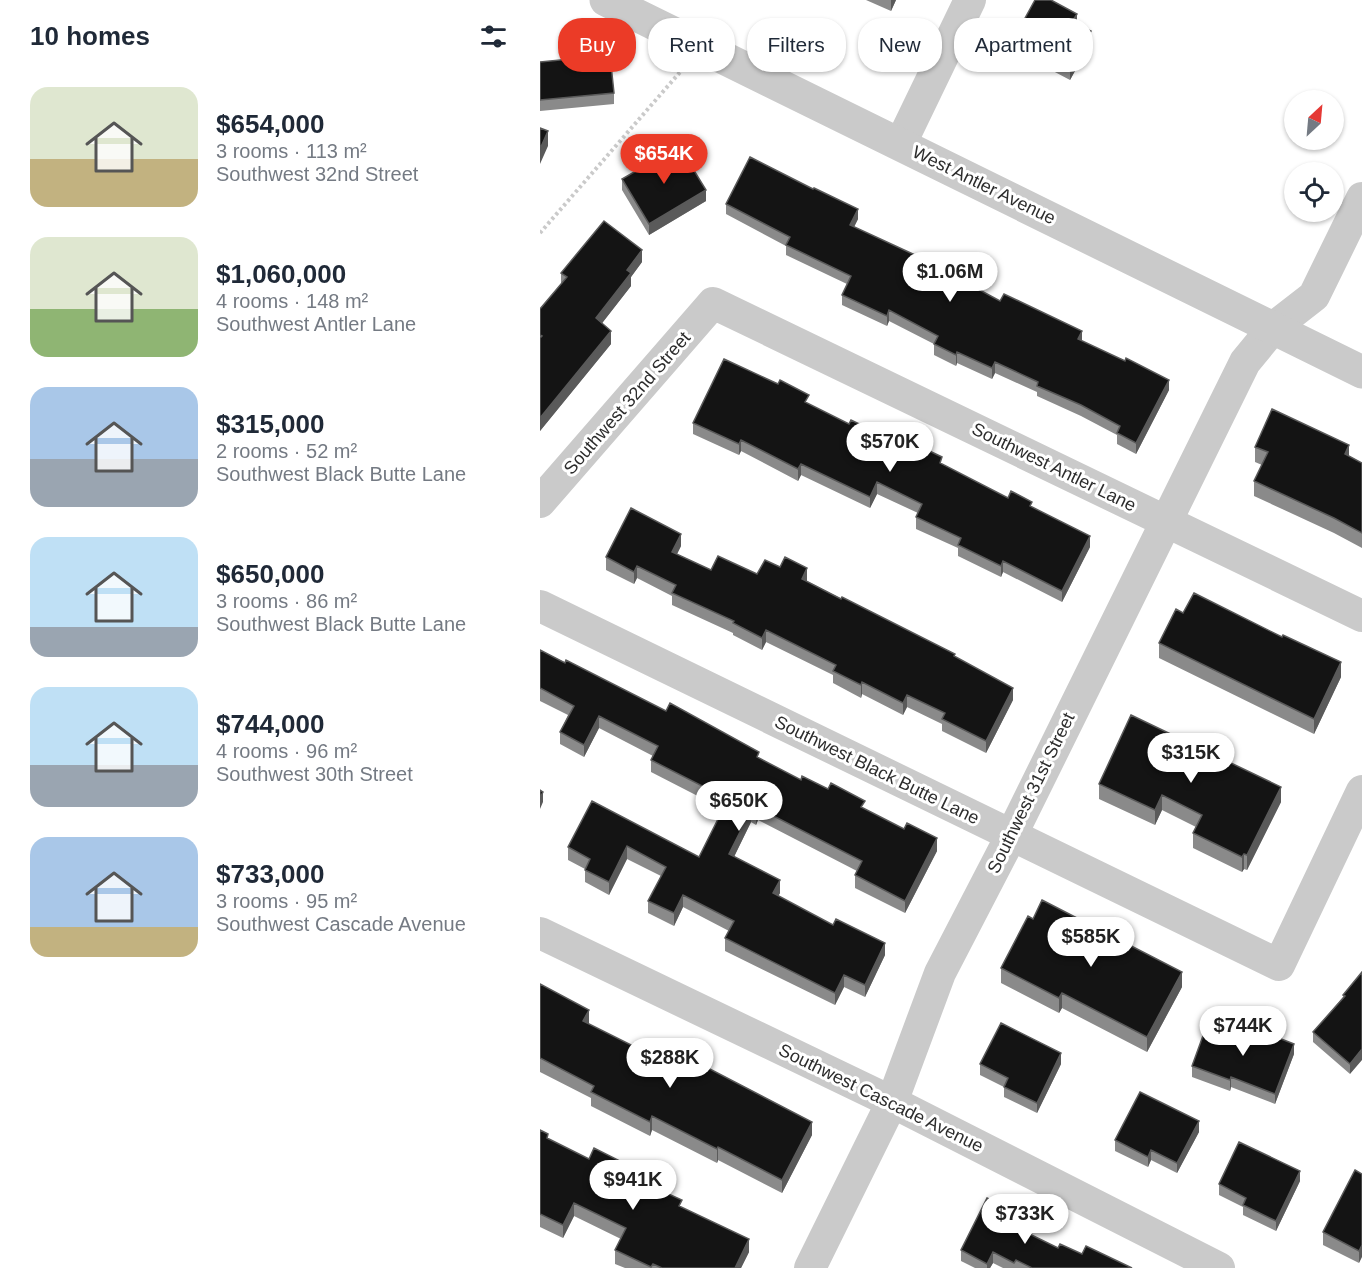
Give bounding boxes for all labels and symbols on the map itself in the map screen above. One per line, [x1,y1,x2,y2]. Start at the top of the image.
north arrow [1284,90,1344,150]
pin: $654K [622,134,706,185]
street label: West Antler Avenue [909,142,1059,228]
pin: $1.06M [901,252,999,303]
street label: Southwest 32nd Street [560,328,694,478]
street label: Southwest Antler Lane [969,419,1139,515]
pin: $570K [848,422,932,473]
street label: Southwest 31st Street [983,709,1079,877]
street label: Southwest Black Butte Lane [771,712,983,828]
pin: $315K [1149,733,1233,784]
pin: $650K [697,781,781,832]
pin: $585K [1049,917,1133,968]
pin: $744K [1201,1006,1285,1057]
pin: $288K [628,1038,712,1089]
street label: Southwest Cascade Avenue [776,1040,986,1156]
pin: $941K [591,1160,675,1211]
pin: $733K [983,1194,1067,1245]

